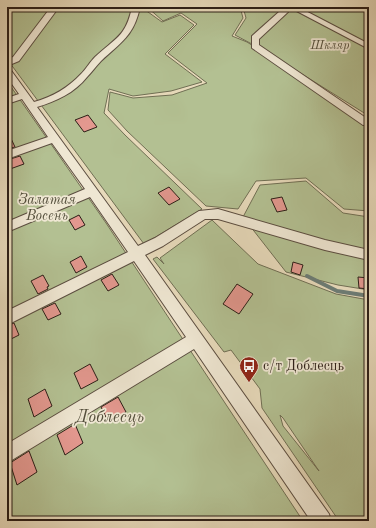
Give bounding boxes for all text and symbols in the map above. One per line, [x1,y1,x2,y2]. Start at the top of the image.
park label: Шкляр [309,40,350,52]
park label: Залатая Восень [18,192,76,223]
bus stop icon: с/т Доблесць [238,355,260,383]
place label: с/т Доблесць [263,359,344,373]
park label: Доблесць [74,409,144,426]

